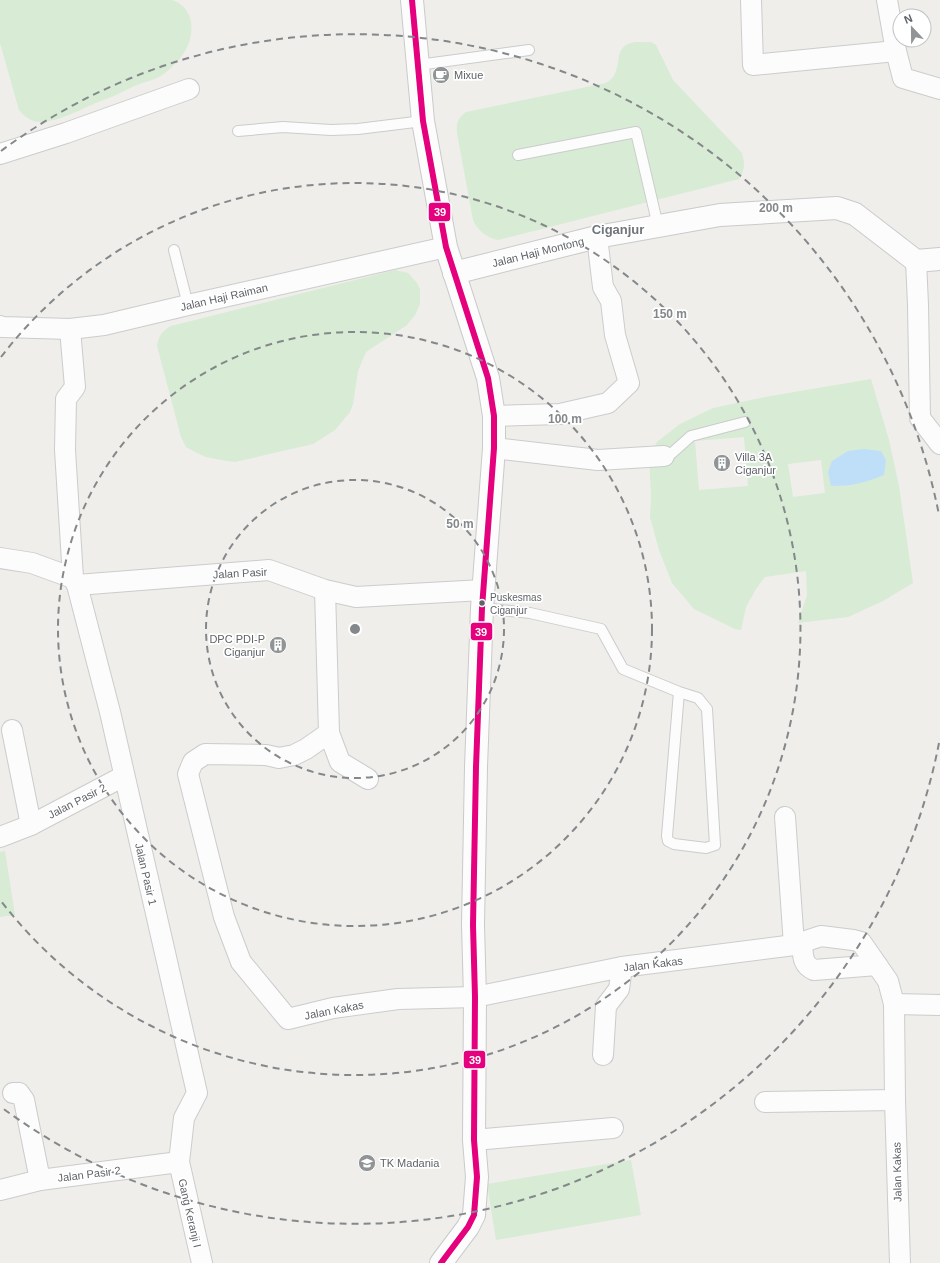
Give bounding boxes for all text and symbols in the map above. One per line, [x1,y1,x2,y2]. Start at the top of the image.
north arrow [892,8,932,48]
text: N [902,12,914,26]
cafe icon: Mixue [431,65,451,85]
place label: Mixue [454,69,483,81]
text: 200 m [759,201,793,215]
line badge: 39 [428,202,451,222]
text: 39 [434,206,446,218]
district label: Ciganjur [592,222,644,237]
street label: Jalan Haji Montong [491,235,585,269]
street label: Jalan Haji Raiman [179,281,269,313]
text: 150 m [653,307,687,321]
text: 100 m [548,412,582,426]
place label: Villa 3A Ciganjur [735,451,776,476]
building icon: Villa 3A Ciganjur [712,453,732,473]
text: 50 m [446,517,474,531]
street label: Jalan Pasir [213,566,268,580]
place label: Puskesmas Ciganjur [490,592,542,616]
marker: Puskesmas Ciganjur [477,598,487,608]
centre of rings [348,622,362,636]
line badge: 39 [470,622,493,641]
text: 39 [475,626,487,638]
place label: DPC PDI-P Ciganjur [209,633,265,658]
building icon: DPC PDI-P Ciganjur [268,635,288,655]
street label: Jalan Pasir 2 [46,781,108,821]
street label: Jalan Pasir 1 [133,842,159,906]
street label: Jalan Kakas [623,954,684,974]
street label: Jalan Kakas [303,998,365,1022]
line badge: 39 [463,1050,486,1069]
text: 39 [469,1054,481,1066]
street label: Jalan Kakas [890,1141,904,1202]
school or university icon: TK Madania [357,1153,377,1173]
place label: TK Madania [380,1157,440,1169]
street label: Jalan Pasir 2 [57,1164,121,1184]
street label: Gang Keranji I [176,1177,204,1249]

